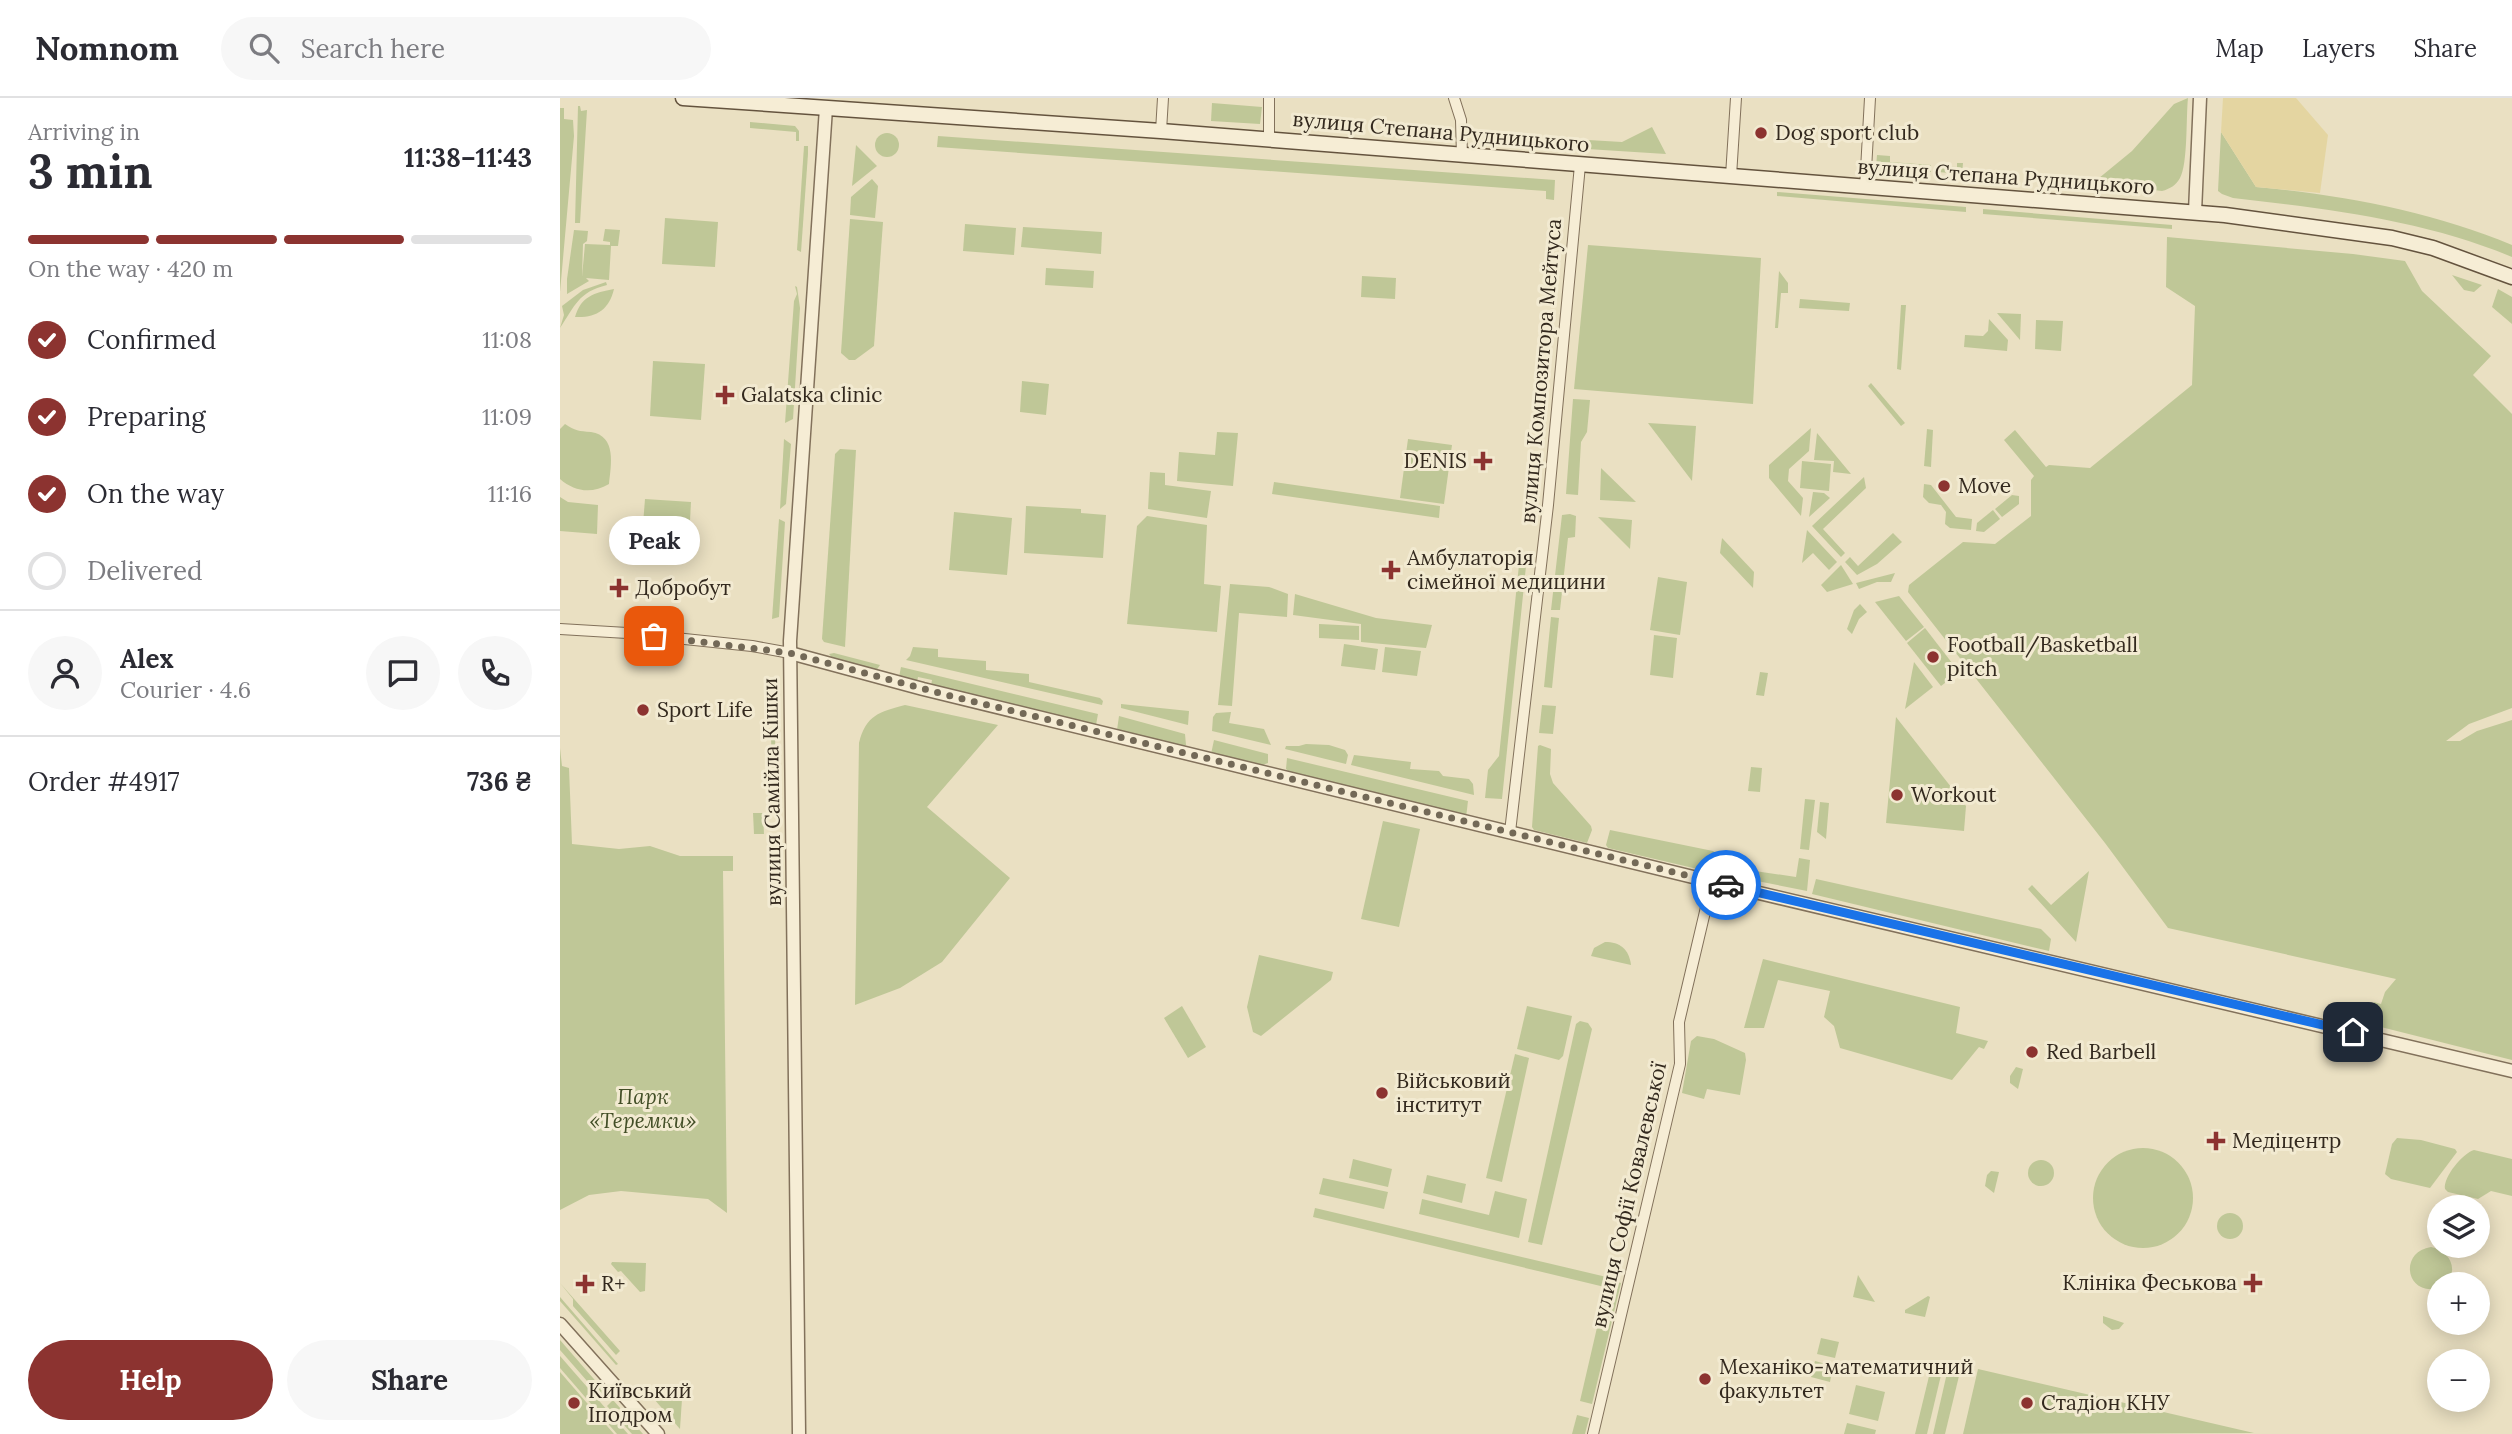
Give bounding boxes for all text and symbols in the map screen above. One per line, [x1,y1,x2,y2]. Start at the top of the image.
search box [221,17,711,80]
text: Nomnom [35,27,179,69]
icon: search [245,29,283,67]
text: Search here [301,32,445,65]
text: Map [2215,33,2264,64]
text: Layers [2302,33,2375,64]
text: Share [2413,33,2477,64]
street label: вулиця Степана Рудницького [1291,105,1591,158]
text: Arriving in [28,117,140,146]
place label: Dog sport club [1775,119,1919,146]
marker: Dog sport club [1753,125,1769,141]
text: 11:38–11:43 [404,141,532,174]
text: 3 min [28,142,153,201]
street label: вулиця Степана Рудницького [1856,153,2156,200]
street label: вулиця Композитора Мейтуса [1514,217,1567,525]
text: On the way · 420 m [28,254,233,283]
icon: check [28,321,66,359]
text: Confirmed [87,323,216,356]
text: 11:08 [482,325,532,354]
place label: Galatska clinic [741,381,882,408]
marker: Galatska clinic [715,385,735,405]
icon: check [28,398,66,436]
text: Preparing [87,400,206,433]
text: 11:09 [482,402,532,431]
place label: DENIS [1404,447,1467,474]
marker: DENIS [1473,451,1493,471]
place label: Move [1958,472,2011,499]
icon: check [28,475,66,513]
text: On the way [87,477,224,510]
marker: Move [1936,478,1952,494]
text: 11:16 [488,479,532,508]
callout: Peak [608,517,700,566]
text: Peak [628,526,681,555]
place label: Амбулаторія сімейної медицини [1406,544,1606,595]
text: Delivered [87,554,203,587]
marker: Амбулаторія сімейної медицини [1381,560,1401,580]
place label: Добробут [635,574,731,601]
marker: Добробут [609,578,629,598]
pin [624,606,684,666]
icon: bag [635,617,673,655]
place label: Football/Basketball pitch [1947,631,2138,682]
button: person [28,636,102,710]
button: chat [366,636,440,710]
button: phone [458,636,532,710]
text: Alex [120,642,174,675]
marker: Football/Basketball pitch [1925,649,1941,665]
text: Courier · 4.6 [120,675,251,704]
street label: вулиця Самійла Кішки [756,678,787,906]
place label: Sport Life [657,696,753,723]
marker: Sport Life [635,702,651,718]
text: Order #4917 [28,765,180,798]
text: 736 ₴ [467,765,532,798]
place label: Workout [1911,781,1997,808]
marker: Workout [1889,787,1905,803]
courier [1691,850,1761,920]
icon: car [1707,866,1745,904]
pin [2323,1002,2383,1062]
icon: home [2334,1013,2372,1051]
place label: Red Barbell [2046,1038,2156,1065]
marker: Red Barbell [2024,1044,2040,1060]
street label: вулиця Софії Ковалевської [1585,1059,1672,1330]
place label: Військовий інститут [1396,1067,1511,1118]
park label: Парк «Теремки» [589,1083,697,1134]
marker: Військовий інститут [1374,1085,1390,1101]
place label: Медіцентр [2232,1127,2341,1154]
marker: Медіцентр [2206,1131,2226,1151]
map controls [2427,1195,2490,1412]
button: layers [2427,1195,2490,1258]
place label: Клініка Феськова [2062,1269,2237,1296]
place label: R+ [601,1270,625,1297]
button: + [2427,1272,2490,1335]
marker: Клініка Феськова [2243,1273,2263,1293]
marker: R+ [575,1274,595,1294]
button: Help [28,1340,273,1420]
button: Share [287,1340,532,1420]
button: − [2427,1349,2490,1412]
place label: Механіко-математичний факультет [1719,1353,1973,1404]
marker: Механіко-математичний факультет [1697,1371,1713,1387]
place label: Київський Іподром [588,1377,692,1428]
place label: Стадіон КНУ [2041,1389,2171,1416]
marker: Київський Іподром [566,1395,582,1411]
marker: Стадіон КНУ [2019,1395,2035,1411]

